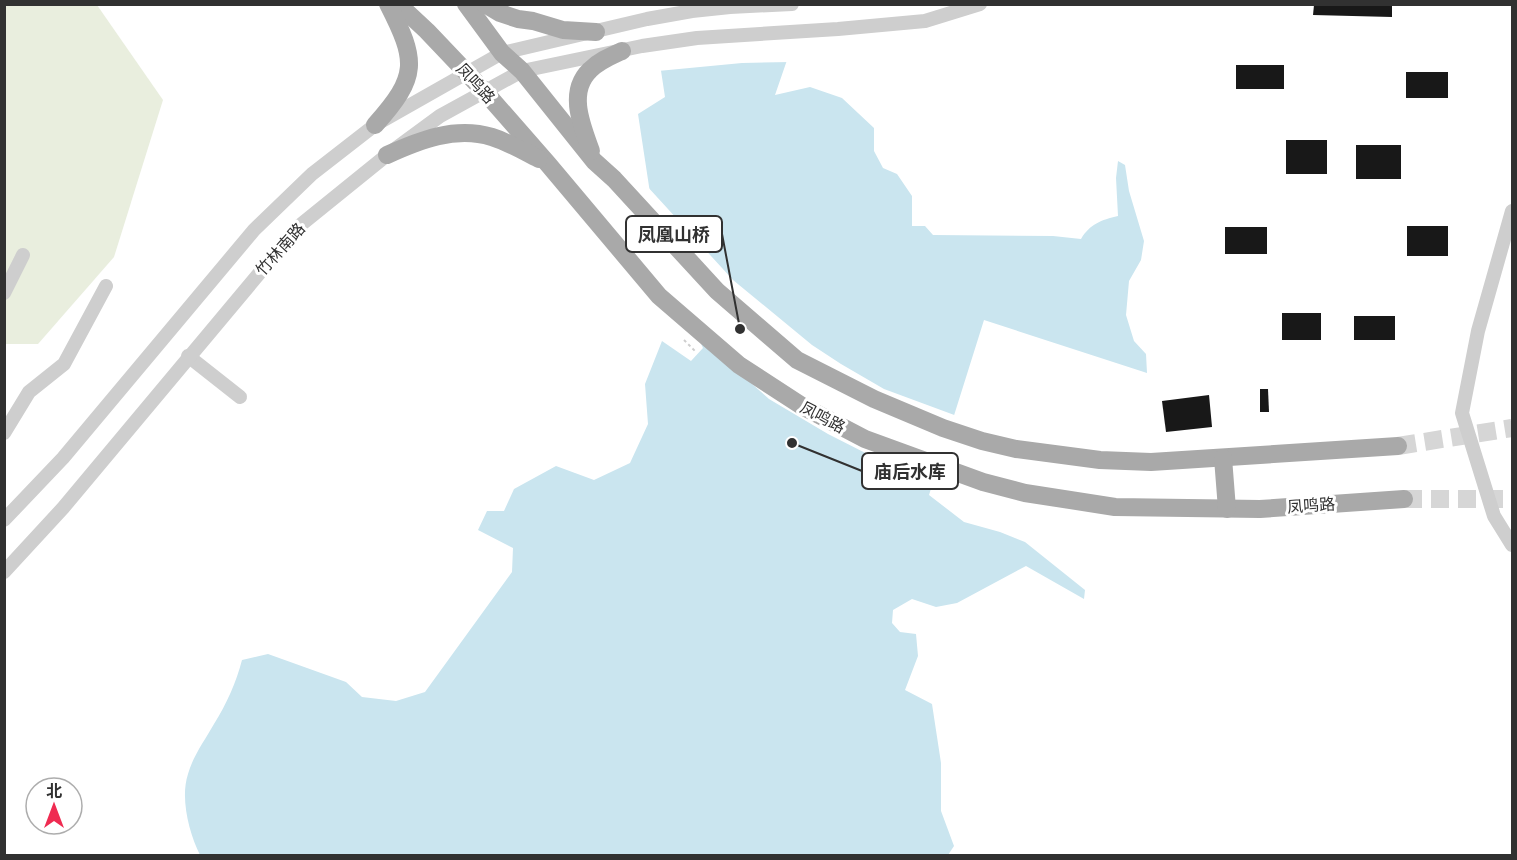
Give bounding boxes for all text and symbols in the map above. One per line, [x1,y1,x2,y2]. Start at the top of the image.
street label: 凤鸣路 [452,58,500,108]
callout: 凤凰山桥 [626,216,722,252]
street label: 竹林南路 [250,218,310,280]
text: 凤凰山桥 [638,222,710,247]
street label: 凤鸣路 [797,396,849,438]
callout: 庙后水库 [862,453,958,489]
text: 庙后水库 [874,459,946,484]
street label: 凤鸣路 [1286,492,1336,518]
north arrow [24,776,84,836]
text: 北 [46,780,62,802]

